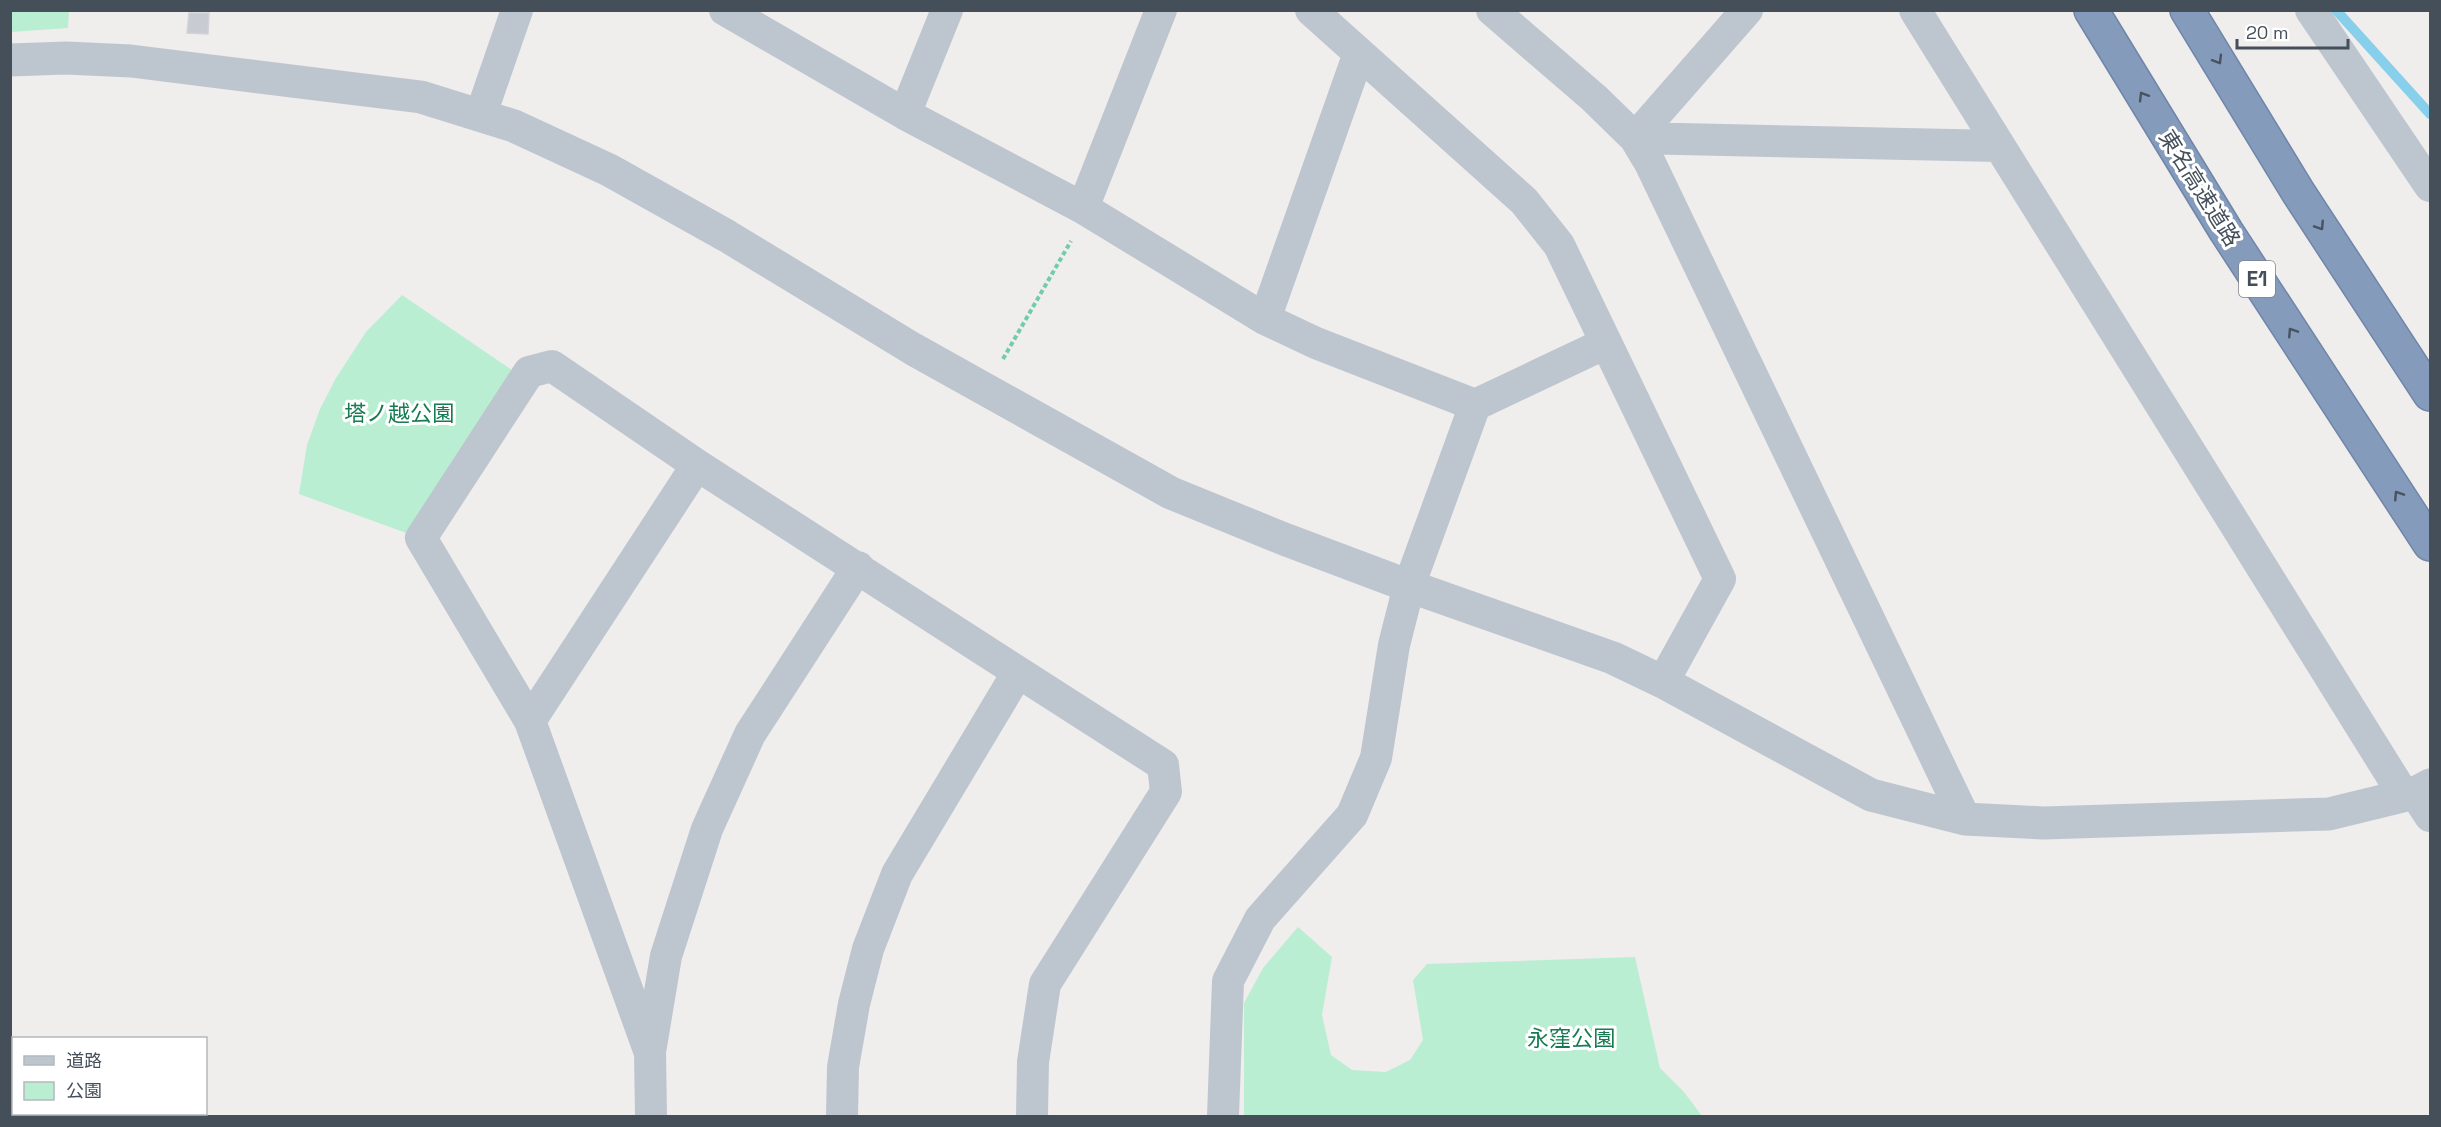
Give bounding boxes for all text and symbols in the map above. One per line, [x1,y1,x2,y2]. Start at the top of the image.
scale bar [2237,12,2348,50]
text: 20 m [2246,21,2289,44]
one-way arrow [2210,54,2222,64]
one-way arrow [2138,92,2150,102]
street label: 東名高速道路 [2153,125,2247,251]
one-way arrow [2313,220,2325,230]
road number: E1 [2239,261,2275,297]
one-way arrow [2287,328,2299,338]
park label: 塔ノ越公園 [344,399,454,427]
one-way arrow [2394,491,2406,501]
park label: 永窪公園 [1527,1024,1615,1052]
legend [12,1037,207,1115]
text: 道路 [66,1049,102,1072]
text: 公園 [66,1079,102,1102]

